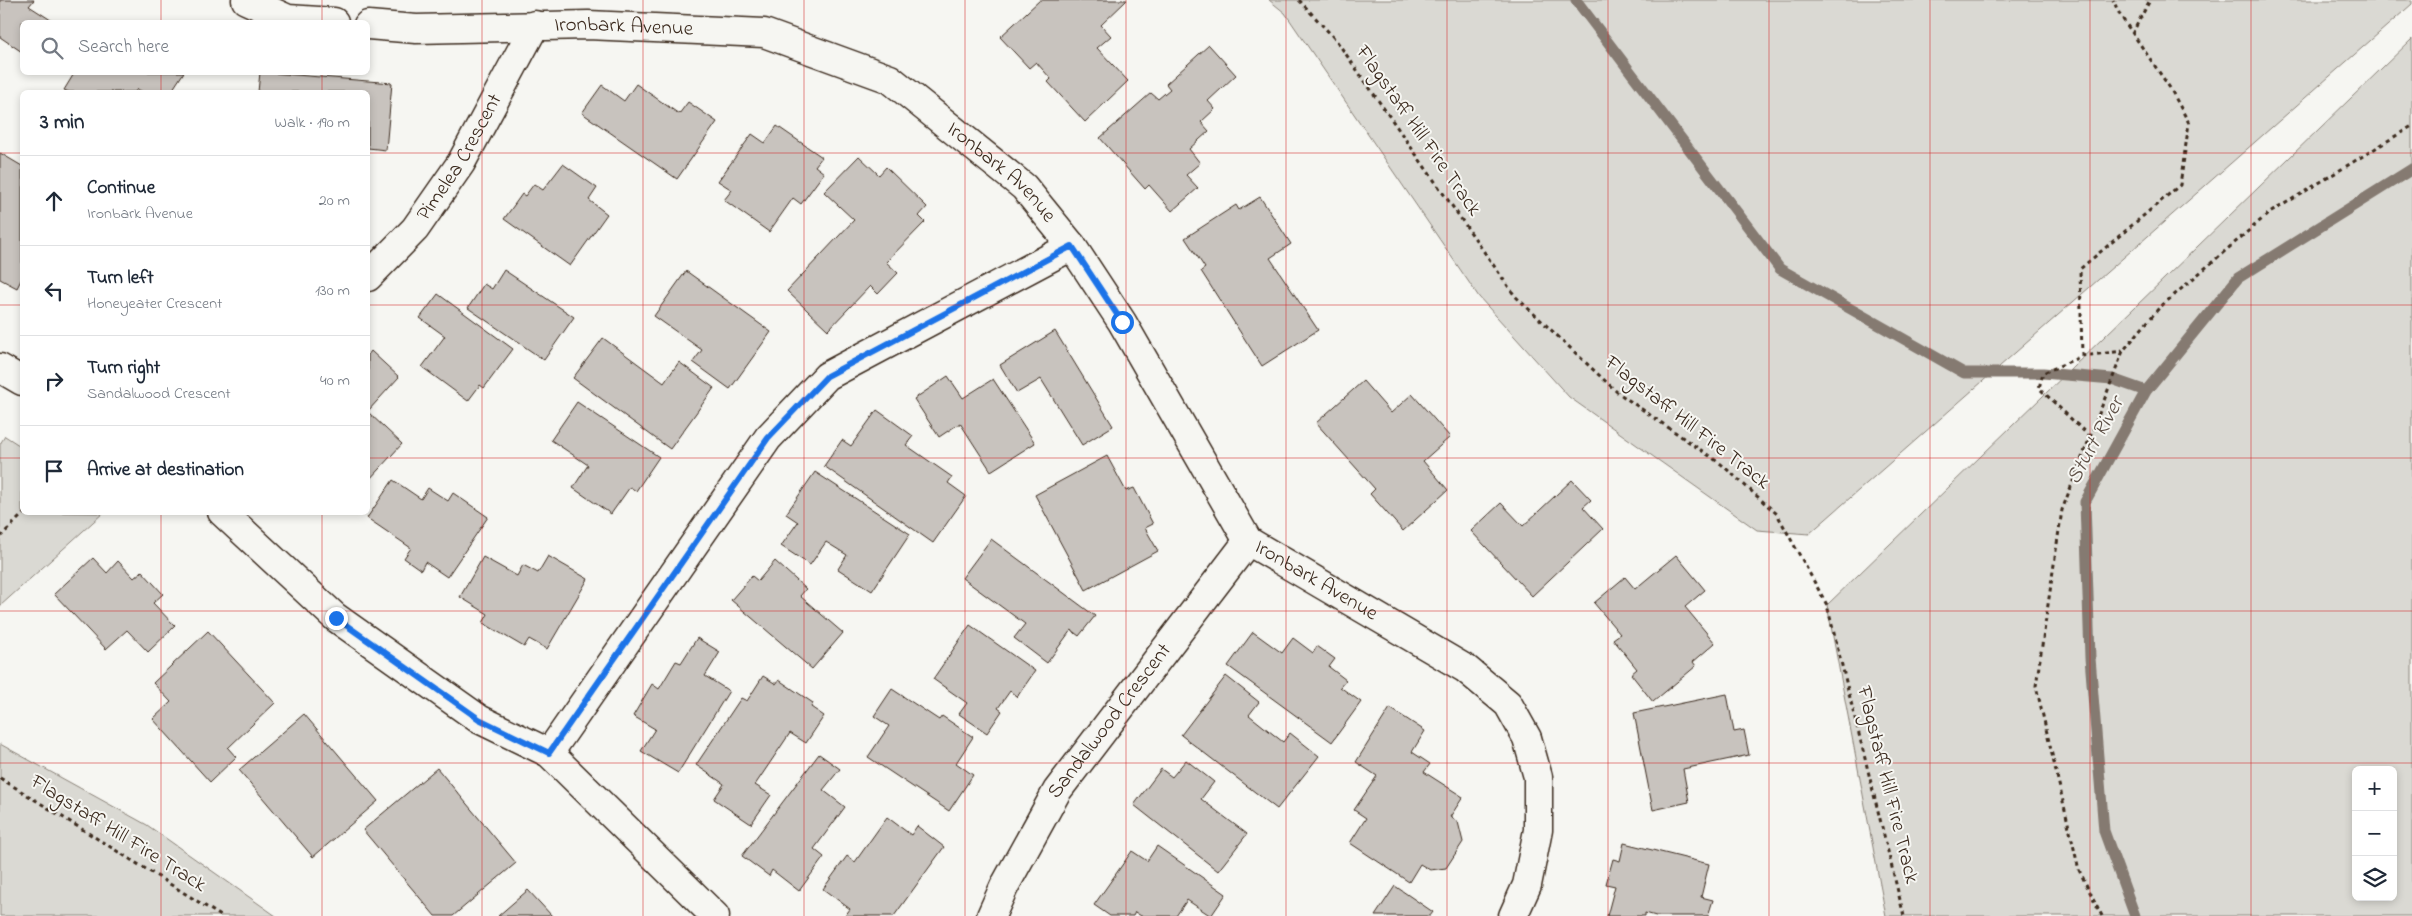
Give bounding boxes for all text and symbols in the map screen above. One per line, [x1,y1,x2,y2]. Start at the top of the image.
street label: Ironbark Avenue [554,10,694,45]
search box [20,20,370,75]
icon: search [38,34,66,62]
text: Search here [78,34,169,61]
street label: Flagstaff Hill Fire Track [1345,39,1489,224]
street label: Pimelea Crescent [410,88,510,227]
text: 3 min [40,108,84,138]
text: Walk · 190 m [275,111,350,135]
street label: Ironbark Avenue [940,115,1063,230]
text: Continue [87,175,155,202]
icon: ahead [40,187,68,215]
text: 20 m [319,189,350,213]
text: Ironbark Avenue [87,202,193,226]
text: Turn left [87,265,154,292]
icon: left [40,277,68,305]
text: 130 m [315,279,350,303]
text: Honeyeater Crescent [87,292,222,316]
route start [1111,311,1134,334]
street label: Flagstaff Hill Fire Track [1596,348,1777,499]
text: Turn right [87,355,160,382]
icon: right [40,367,68,395]
text: 40 m [320,369,350,393]
text: Sandalwood Crescent [87,382,231,406]
water label: Sturt River [2059,389,2135,491]
icon: arrive [40,457,68,485]
text: Arrive at destination [87,457,244,484]
street label: Ironbark Avenue [1248,533,1384,629]
route end [325,607,348,630]
street label: Sandalwood Crescent [1041,637,1179,804]
street label: Flagstaff Hill Fire Track [1846,682,1926,888]
map controls [2352,766,2397,901]
button: + [2352,766,2397,811]
street label: Flagstaff Hill Fire Track [22,767,213,903]
button: − [2352,811,2397,856]
button: layers [2352,856,2397,901]

